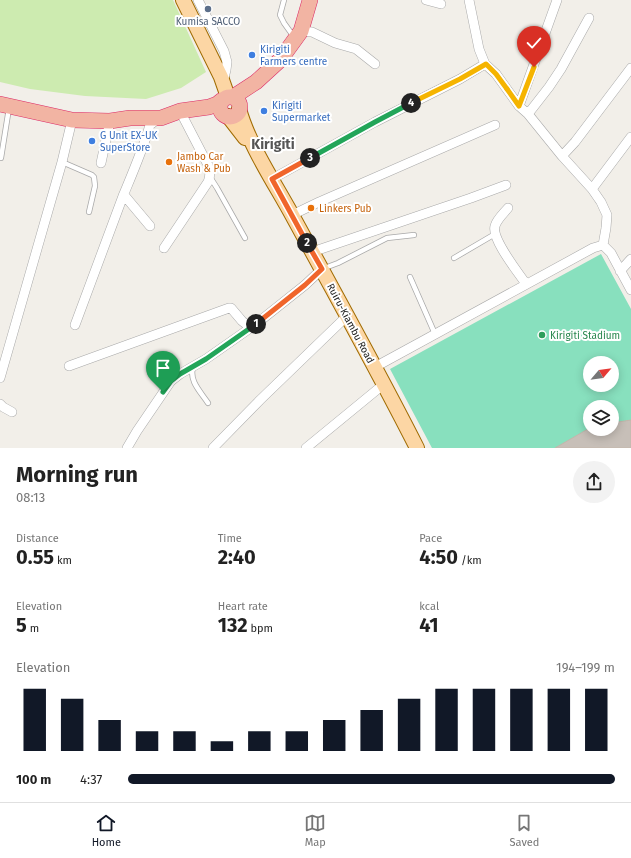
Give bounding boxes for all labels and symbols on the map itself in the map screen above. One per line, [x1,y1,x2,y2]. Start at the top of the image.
marker: Kumisa SACCO [203,4,213,14]
place label: Kumisa SACCO [176,16,240,28]
pin [517,26,551,67]
place label: Kirigiti Farmers centre [260,44,327,68]
marker: Kirigiti Farmers centre [247,50,257,60]
pin: 4 [401,93,421,113]
place label: Kirigiti Supermarket [272,100,331,124]
marker: Kirigiti Supermarket [259,106,269,116]
place label: G Unit EX-UK SuperStore [100,130,158,154]
marker: G Unit EX-UK SuperStore [87,136,97,146]
district label: Kirigiti [251,136,295,153]
pin: 3 [300,148,320,168]
place label: Jambo Car Wash & Pub [177,151,231,175]
marker: Jambo Car Wash & Pub [164,157,174,167]
marker: Linkers Pub [306,203,316,213]
place label: Linkers Pub [319,203,372,215]
pin: 2 [297,233,317,253]
street label: Ruiru-Kiambu Road [324,282,376,365]
pin: 1 [246,314,266,334]
marker: Kirigiti Stadium [537,330,547,340]
place label: Kirigiti Stadium [550,330,620,342]
pin [146,351,180,392]
north arrow [583,356,619,392]

